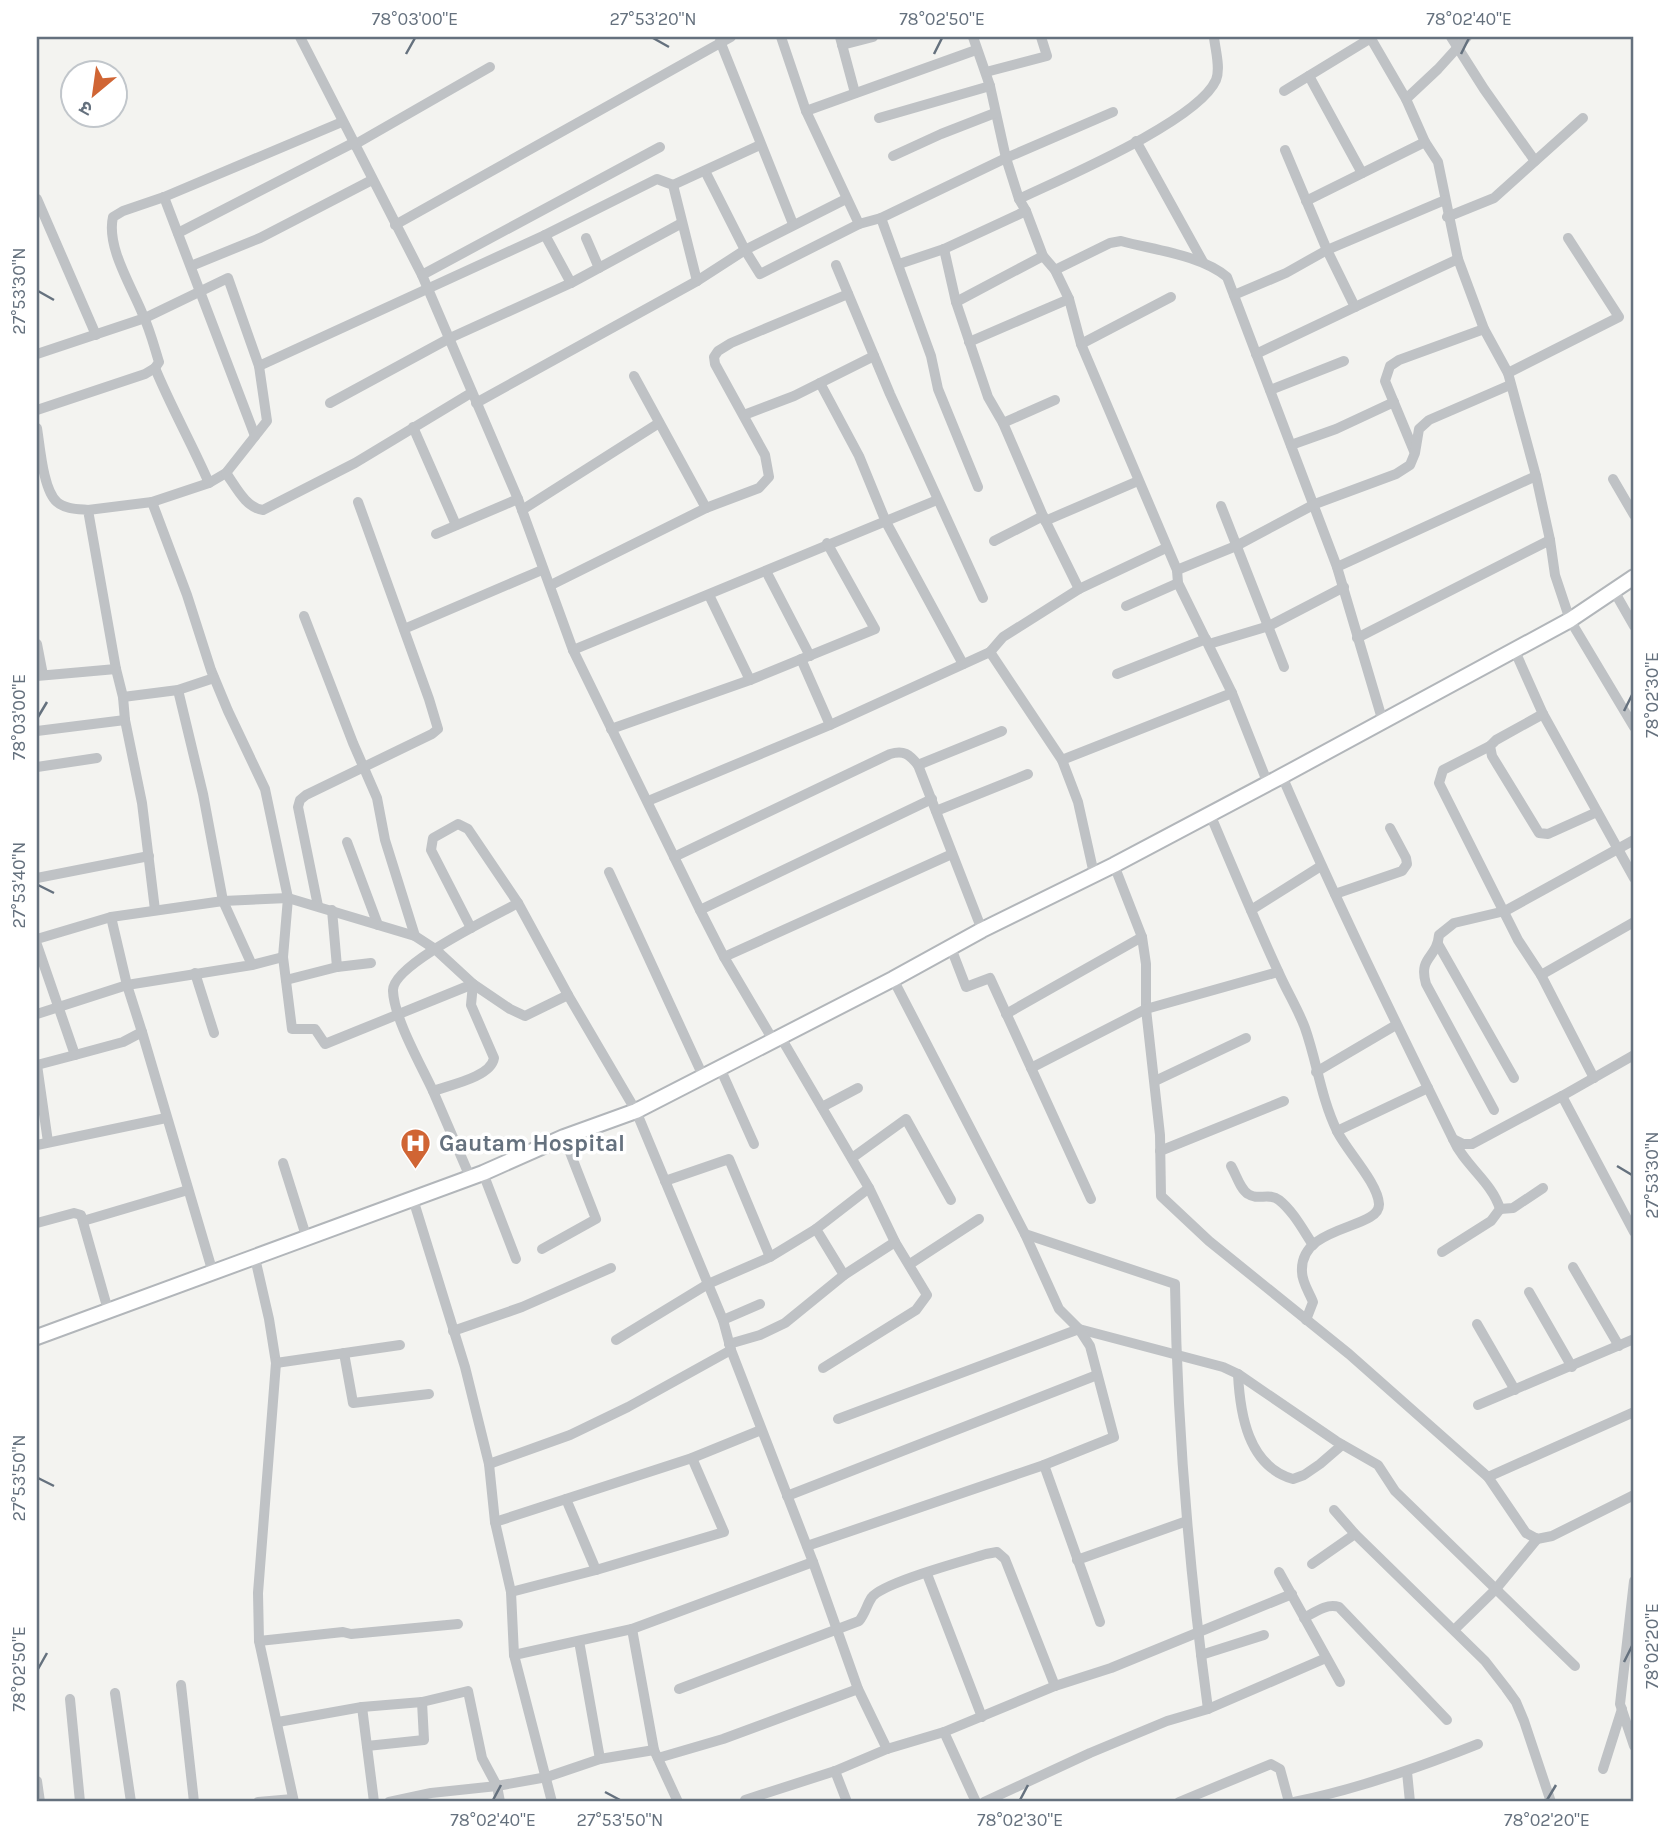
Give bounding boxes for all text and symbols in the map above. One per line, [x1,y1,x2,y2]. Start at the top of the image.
text: 78°03'00"E [372,8,458,30]
text: 27°53'20"N [609,8,697,30]
text: 78°02'50"E [899,8,985,30]
text: 78°02'40"E [1426,8,1512,30]
north arrow [60,60,130,130]
text: उ [75,95,96,120]
text: 27°53'30"N [8,247,30,335]
text: 78°02'30"E [1641,652,1663,738]
text: 78°03'00"E [8,674,30,760]
text: 27°53'40"N [8,842,30,928]
hospital icon: Gautam Hospital [399,1126,433,1170]
place label: Gautam Hospital [439,1130,625,1157]
text: 27°53'30"N [1641,1131,1663,1219]
text: 27°53'50"N [8,1435,30,1521]
text: 78°02'20"E [1641,1603,1663,1689]
text: 78°02'50"E [8,1626,30,1712]
text: 78°02'40"E [450,1809,536,1831]
text: 27°53'50"N [577,1809,663,1831]
text: 78°02'30"E [977,1809,1063,1831]
text: 78°02'20"E [1504,1809,1590,1831]

